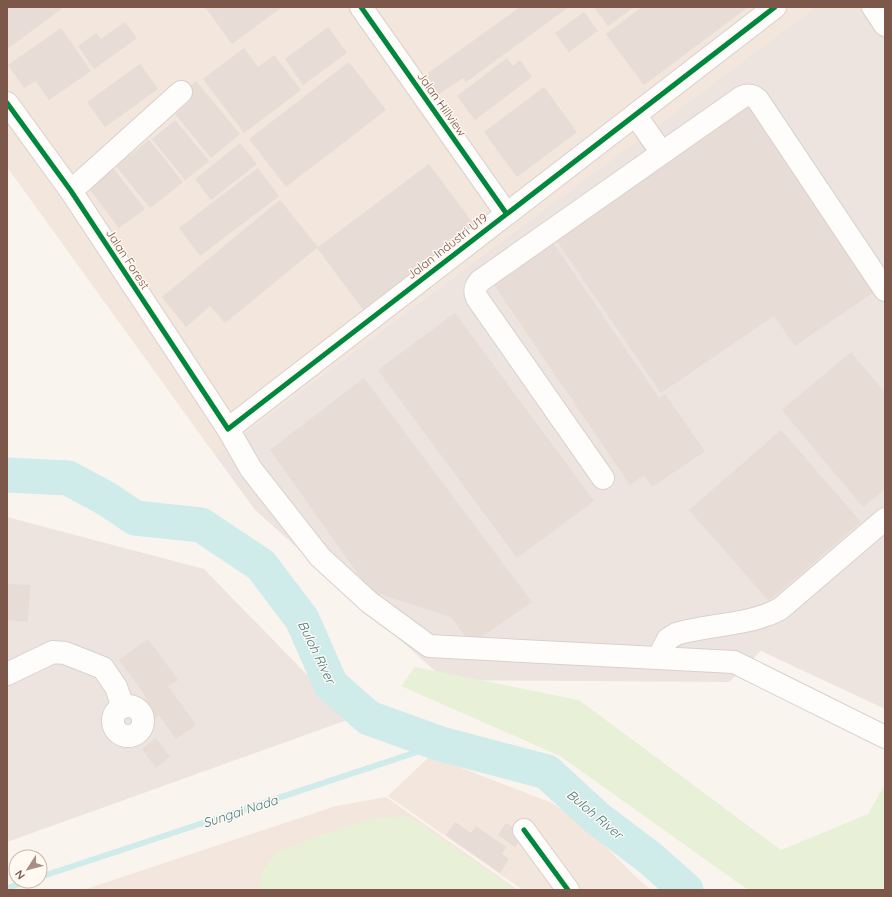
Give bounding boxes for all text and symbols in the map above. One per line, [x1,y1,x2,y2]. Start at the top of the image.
street label: Jalan Hillview [414,69,470,139]
street label: Jalan Industri U19 [404,210,491,282]
street label: Jalan Forest [103,226,153,292]
water label: Buloh River [295,618,340,688]
water label: Buloh River [564,786,628,843]
water label: Sungai Nada [201,791,280,831]
north arrow [8,849,48,889]
text: N [12,867,28,882]

